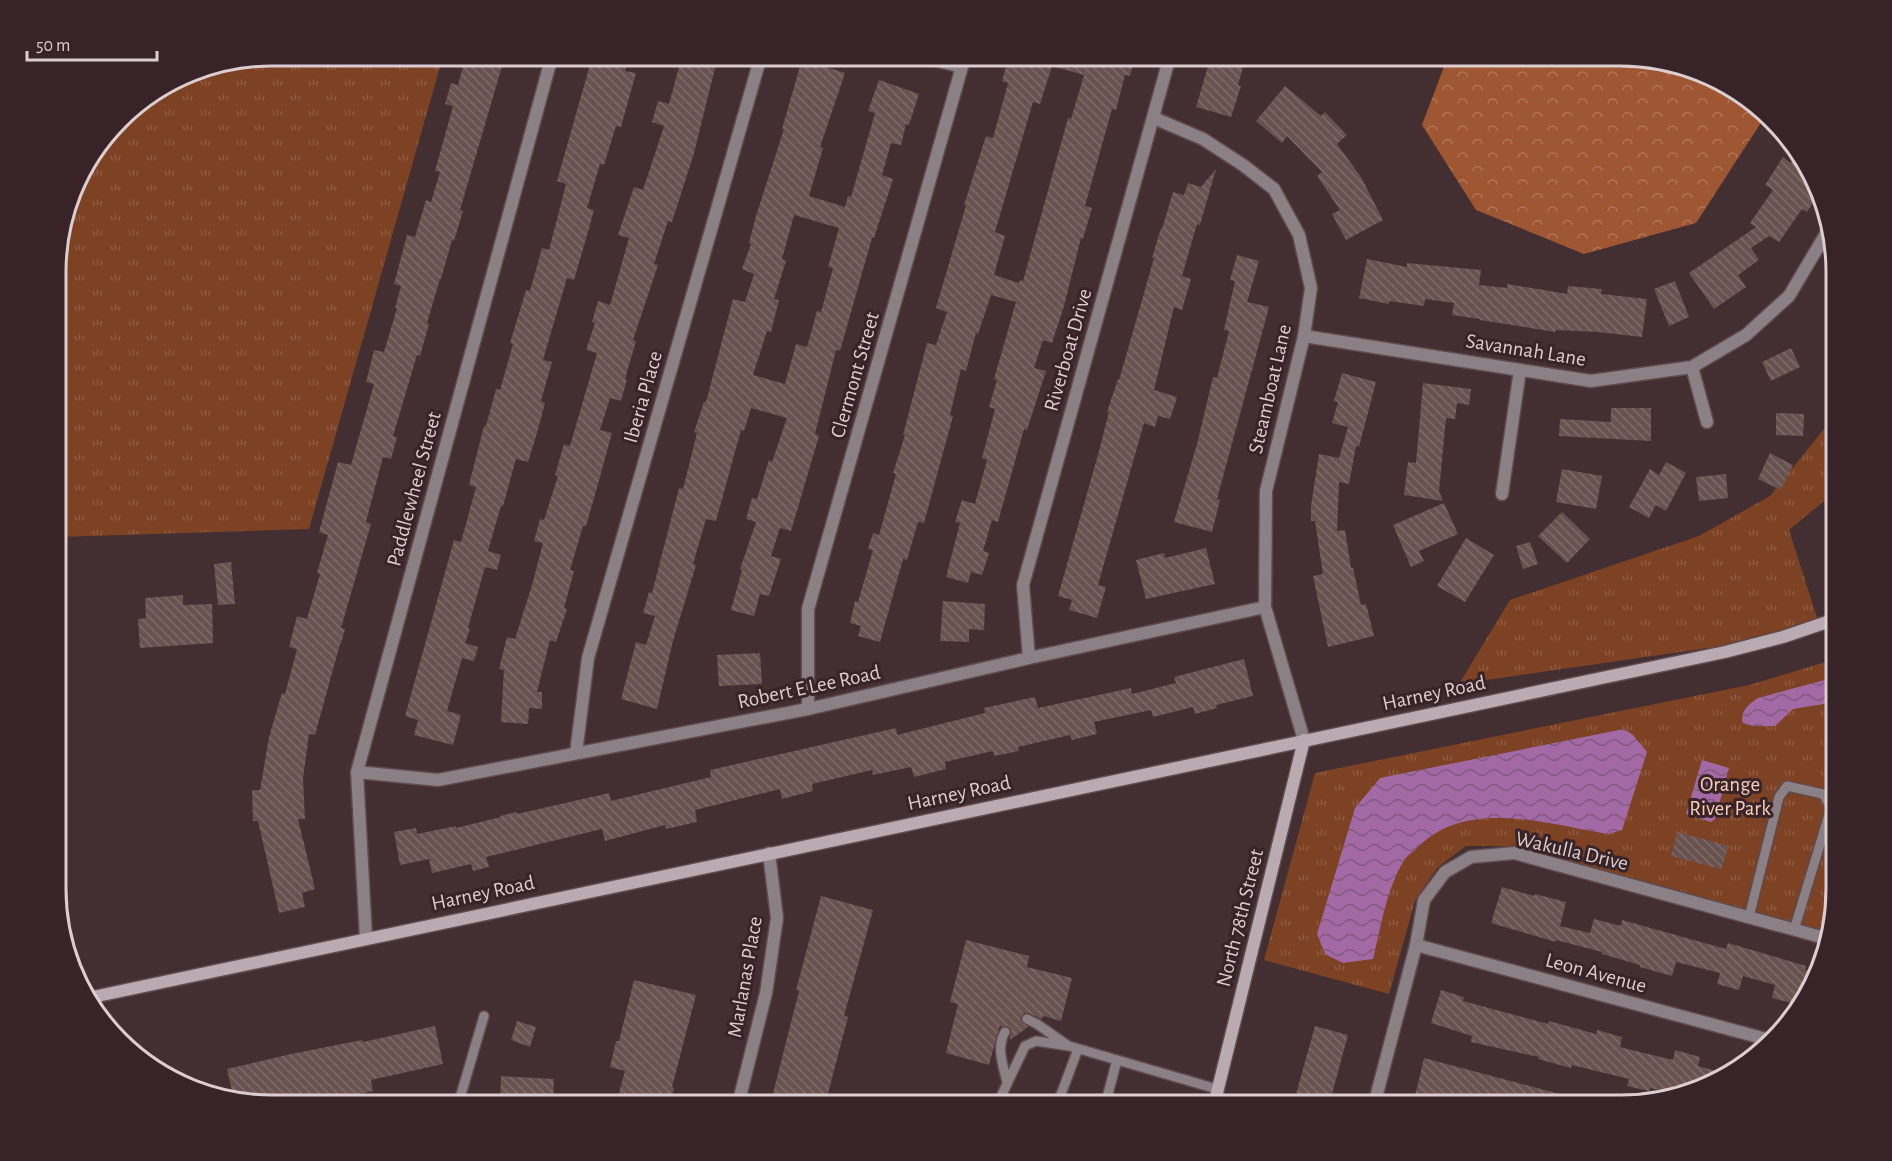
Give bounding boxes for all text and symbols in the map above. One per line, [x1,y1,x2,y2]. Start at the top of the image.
scale bar [27,24,158,62]
text: 50 m [36,37,70,55]
street label: Riverboat Drive [1040,286,1096,414]
street label: Clermont Street [827,309,883,440]
street label: Steamboat Lane [1245,322,1295,456]
street label: Savannah Lane [1464,330,1588,370]
street label: Iberia Place [620,349,666,445]
street label: Paddlewheel Street [383,409,445,569]
street label: Robert E Lee Road [736,662,882,712]
street label: Harney Road [1380,672,1488,714]
street label: Harney Road [905,772,1013,814]
park label: Orange River Park [1689,774,1771,819]
street label: Wakulla Drive [1514,828,1630,874]
street label: North 78th Street [1213,847,1267,989]
street label: Harney Road [429,872,537,914]
street label: Marlanas Place [724,915,766,1039]
street label: Leon Avenue [1543,949,1649,997]

